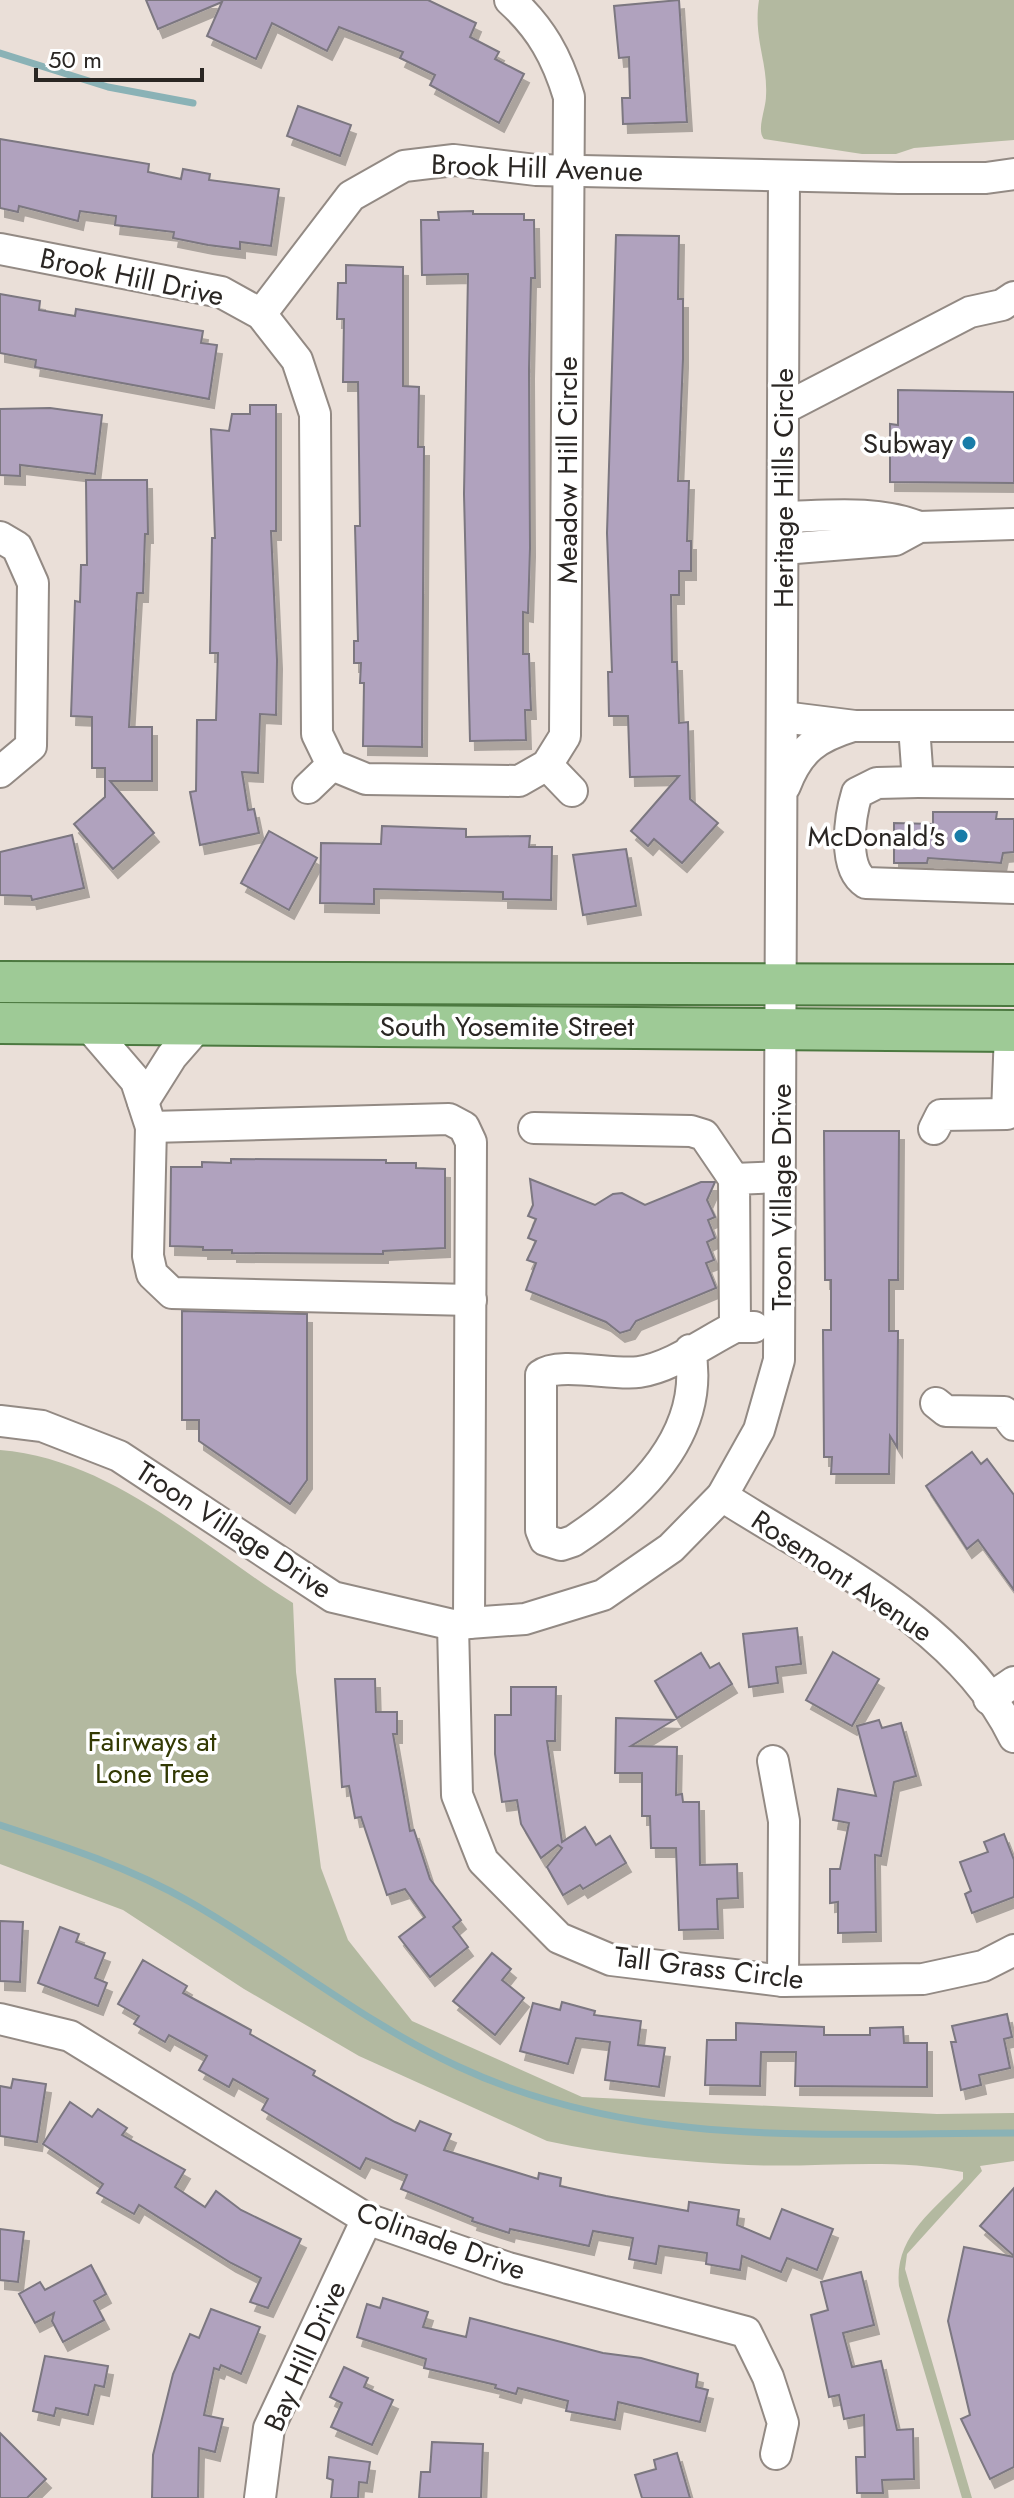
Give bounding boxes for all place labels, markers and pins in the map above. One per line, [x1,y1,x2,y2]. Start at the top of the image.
place label: Subway [863,423,954,464]
marker: Subway [960,434,978,452]
place label: McDonald's [808,816,945,857]
marker: McDonald's [952,827,970,845]

